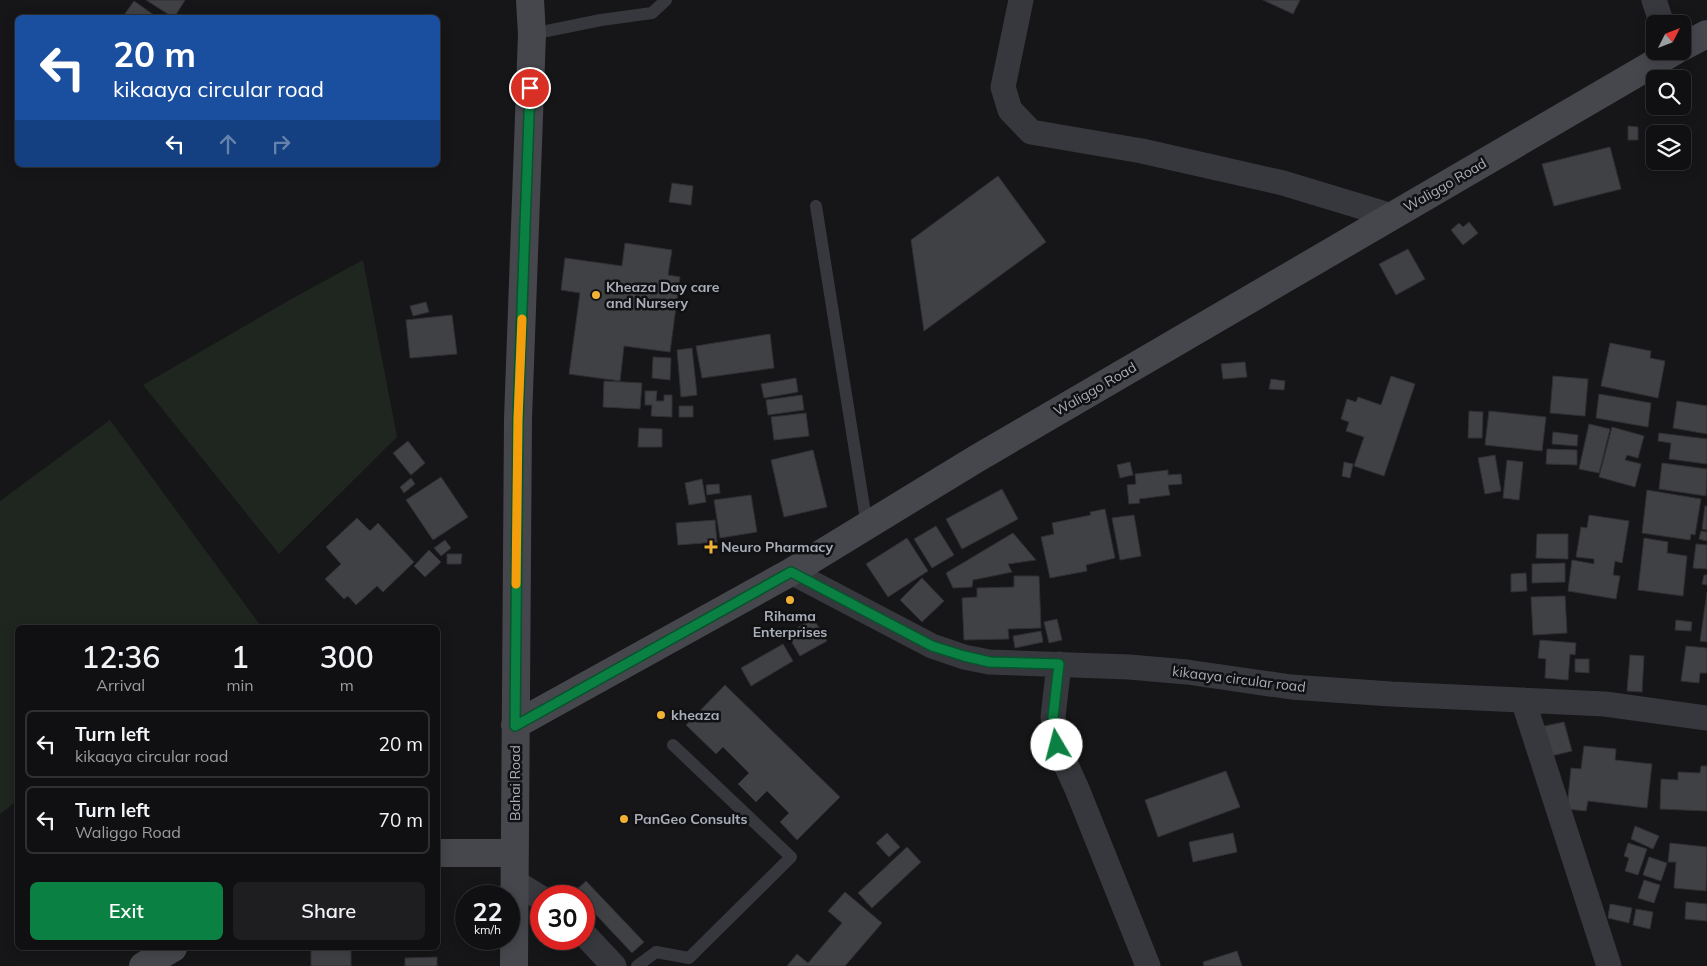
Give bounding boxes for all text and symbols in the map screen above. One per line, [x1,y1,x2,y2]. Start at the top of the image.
north arrow [1646,15,1691,60]
map controls [1646,15,1691,170]
text: 20 m [113,32,196,76]
icon: left [30,35,95,100]
pin [509,67,551,109]
button: search [1646,70,1691,115]
icon: arrive [516,74,544,102]
text: kikaaya circular road [113,75,324,103]
button: layers [1646,125,1691,170]
icon: left [161,130,189,158]
icon: ahead [214,130,242,158]
icon: right [267,130,295,158]
street label: Waliggo Road [1400,154,1490,216]
place label: Kheaza Day care and Nursery [606,278,720,312]
marker: Kheaza Day care and Nursery [590,289,602,301]
street label: Waliggo Road [1050,358,1140,420]
place label: Neuro Pharmacy [721,538,833,556]
marker: Neuro Pharmacy [705,541,717,553]
marker: Rihama Enterprises [784,594,796,606]
place label: Rihama Enterprises [753,607,827,641]
text: 12:36 [81,638,160,676]
text: 1 [231,638,249,676]
text: 300 [320,638,374,676]
street label: kikaaya circular road [1171,662,1307,696]
text: Arrival [96,675,145,695]
text: min [226,675,254,695]
text: m [340,675,354,695]
place label: kheaza [671,706,720,724]
marker: kheaza [655,709,667,721]
position arrow [1030,718,1082,770]
text: Turn left [75,722,150,746]
icon: left [32,730,60,758]
text: 20 m [379,732,423,756]
street label: Bahai Road [506,745,524,821]
text: kikaaya circular road [75,746,228,766]
text: Turn left [75,798,150,822]
icon: left [32,806,60,834]
text: 70 m [379,808,423,832]
place label: PanGeo Consults [634,810,747,828]
marker: PanGeo Consults [618,813,630,825]
text: Waliggo Road [75,822,181,842]
button: Exit [30,882,223,940]
button: Share [233,882,425,940]
speed limit sign: 30 [530,885,595,950]
text: 22 [472,896,503,927]
text: km/h [474,922,501,937]

